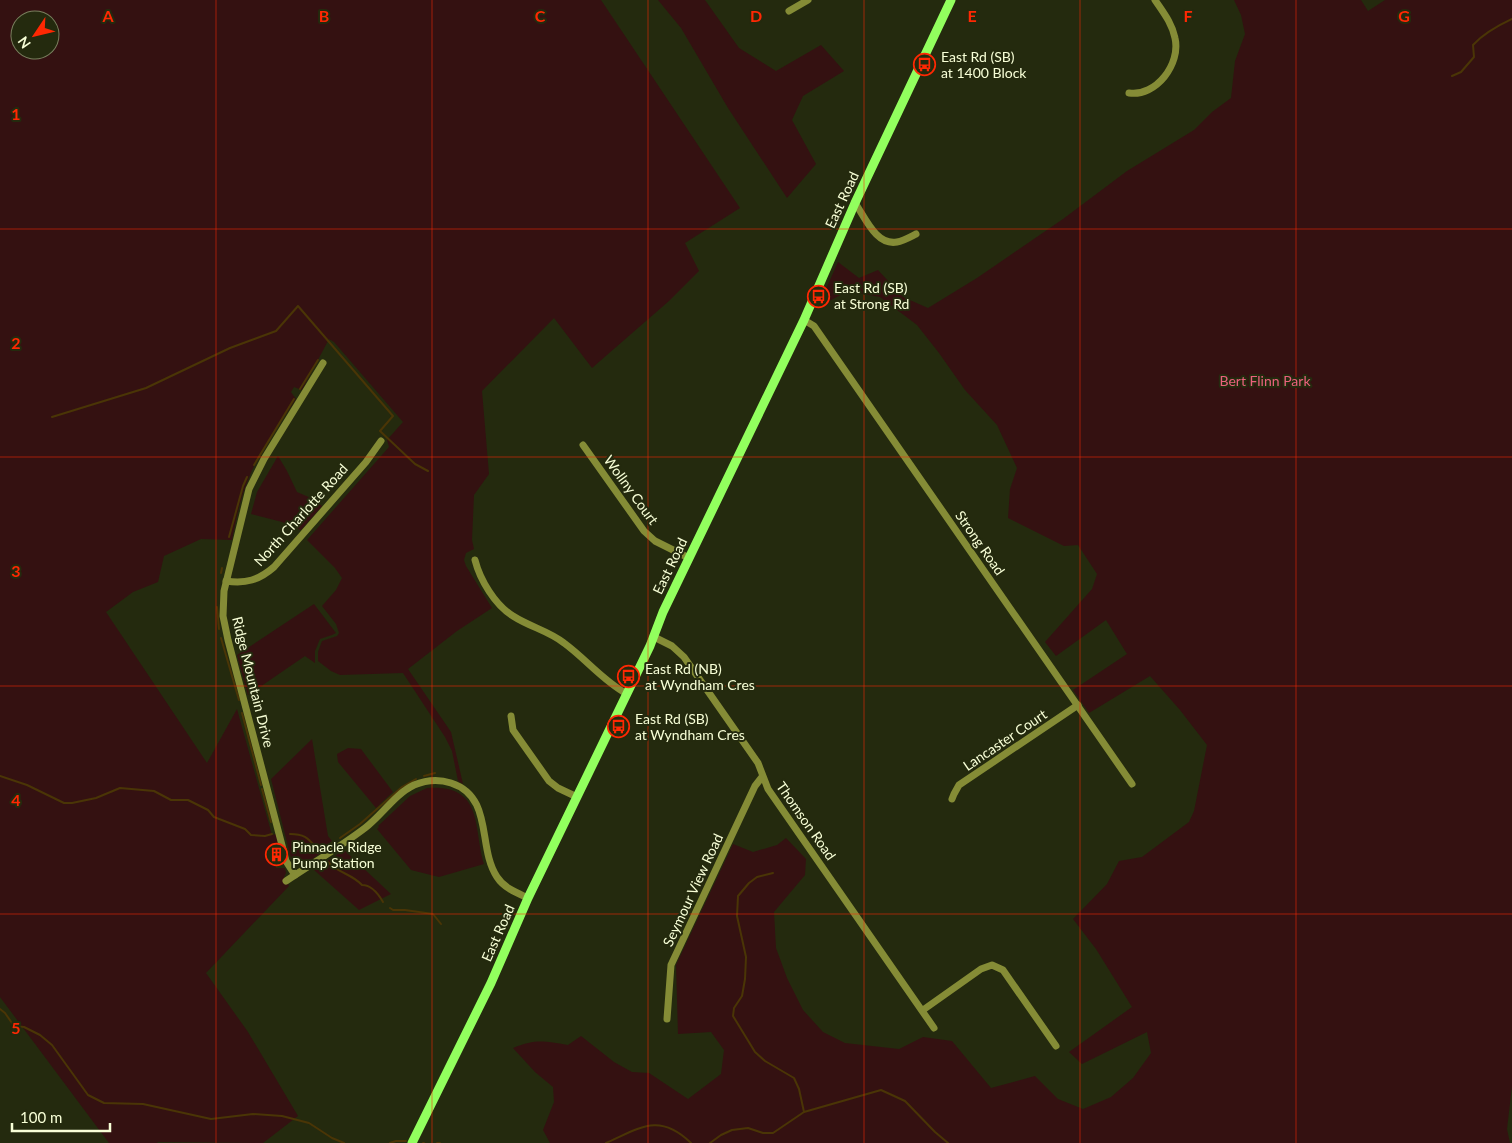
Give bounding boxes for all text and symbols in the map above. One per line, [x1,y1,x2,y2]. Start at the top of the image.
text: A [101,6,114,25]
text: B [319,6,329,25]
text: C [535,6,546,25]
text: D [750,6,762,25]
text: E [967,6,977,25]
text: F [1183,6,1193,25]
text: G [1398,6,1410,25]
north arrow [10,10,60,60]
text: N [14,33,34,52]
place label: East Rd (SB) at 1400 Block [941,48,1027,81]
bus stop icon: East Rd (SB) at 1400 Block [913,53,937,77]
text: 1 [11,104,21,123]
street label: East Road [821,169,862,231]
place label: East Rd (SB) at Strong Rd [834,279,909,312]
bus stop icon: East Rd (SB) at Strong Rd [806,284,830,308]
text: 2 [11,333,21,352]
park label: Bert Flinn Park [1219,372,1311,389]
street label: Wollny Court [601,452,662,528]
street label: North Charlotte Road [250,460,351,569]
street label: Strong Road [952,507,1009,578]
street label: East Road [649,535,690,597]
text: 3 [11,561,21,580]
street label: Ridge Mountain Drive [229,615,278,749]
place label: East Rd (NB) at Wyndham Cres [645,660,755,693]
bus stop icon: East Rd (NB) at Wyndham Cres [617,665,641,689]
street label: Lancaster Court [960,705,1050,774]
place label: East Rd (SB) at Wyndham Cres [635,710,745,743]
bus stop icon: East Rd (SB) at Wyndham Cres [607,715,631,739]
street label: Thomson Road [773,778,840,863]
text: 4 [11,790,21,809]
street label: Seymour View Road [659,831,726,949]
place label: Pinnacle Ridge Pump Station [292,838,382,871]
building icon: Pinnacle Ridge Pump Station [264,843,288,867]
street label: East Road [477,902,518,964]
text: 5 [11,1018,21,1037]
scale bar [12,1100,110,1132]
text: 100 m [20,1108,62,1126]

